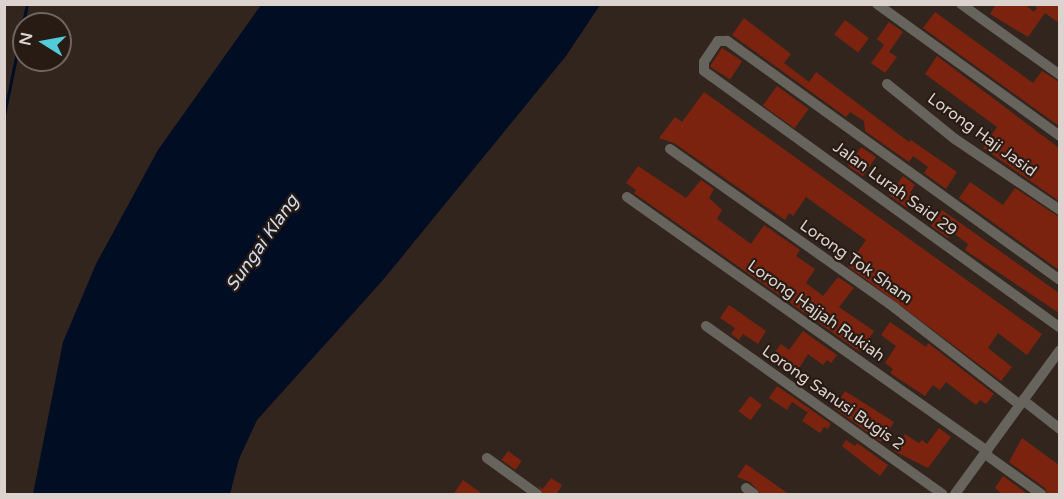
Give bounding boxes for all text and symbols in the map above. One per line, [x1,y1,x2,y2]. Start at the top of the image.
north arrow [12,12,72,72]
text: N [15,31,37,47]
street label: Lorong Haji Jasid [924,89,1040,181]
street label: Jalan Lurah Said 29 [829,138,961,240]
water label: Sungai Klang [221,191,303,295]
street label: Lorong Tok Sham [796,216,916,308]
street label: Lorong Hajjah Rukiah [744,256,888,366]
street label: Lorong Sanusi Bugis 2 [758,342,908,454]

